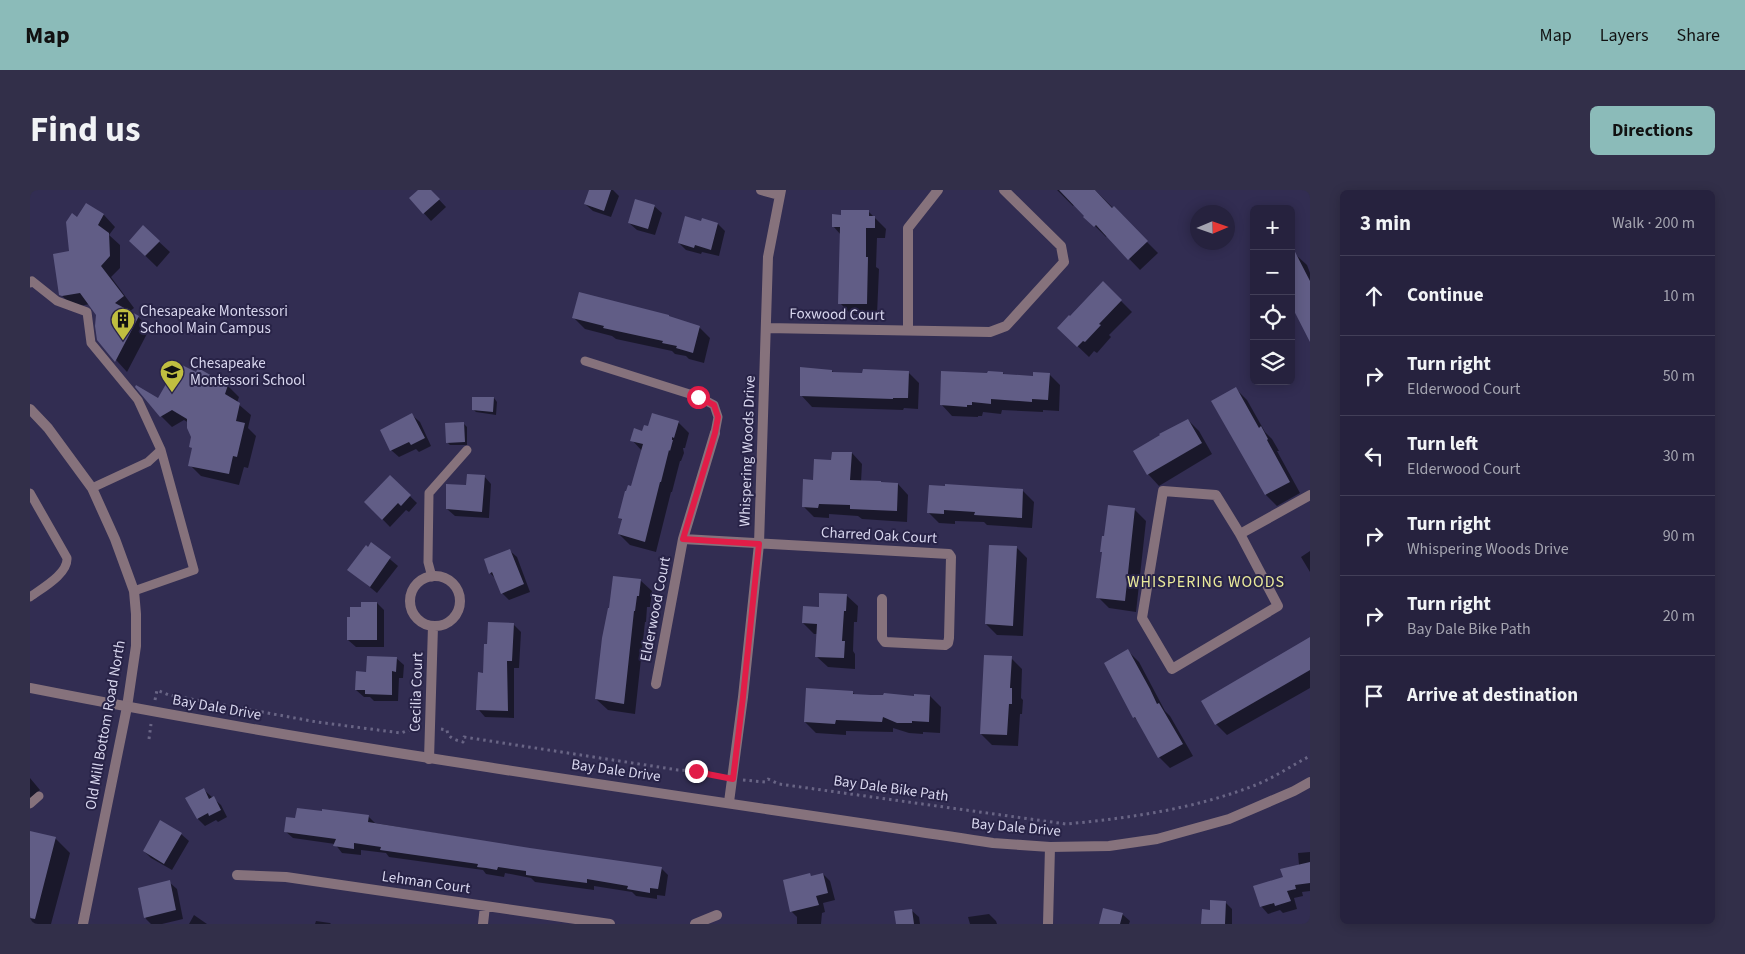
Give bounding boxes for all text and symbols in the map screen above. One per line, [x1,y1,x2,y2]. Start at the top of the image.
text: Map [25,18,70,53]
text: Map [1540,23,1572,48]
text: Layers [1600,23,1649,48]
text: Share [1677,23,1720,48]
text: Find us [30,105,140,155]
button: Directions [1590,106,1715,155]
north arrow [1190,205,1235,250]
map controls [1250,205,1295,385]
button: + [1250,205,1295,250]
text: 3 min [1360,208,1411,238]
text: Walk · 200 m [1612,212,1695,234]
button: − [1250,250,1295,295]
icon: ahead [1360,282,1388,310]
text: Continue [1407,282,1484,309]
text: 10 m [1663,285,1695,307]
button: locate [1250,295,1295,340]
place label: Chesapeake Montessori School Main Campus [140,301,288,339]
street label: Foxwood Court [789,303,885,326]
building icon: Chesapeake Montessori School Main Campus [110,307,136,341]
button: layers [1250,340,1295,385]
text: Turn right [1407,351,1491,378]
place label: Chesapeake Montessori School [190,353,305,391]
school or university icon: Chesapeake Montessori School [159,359,185,393]
icon: right [1360,362,1388,390]
text: 50 m [1663,365,1695,387]
street label: Whispering Woods Drive [734,375,761,527]
text: Elderwood Court [1407,378,1521,400]
route start [687,386,710,409]
text: Turn left [1407,431,1478,458]
icon: left [1360,442,1388,470]
text: 30 m [1663,445,1695,467]
text: Elderwood Court [1407,458,1521,480]
text: Turn right [1407,511,1491,538]
street label: Charred Oak Court [820,522,938,549]
icon: right [1360,522,1388,550]
text: 90 m [1663,525,1695,547]
text: Whispering Woods Drive [1407,538,1569,560]
street label: Elderwood Court [635,555,676,663]
district label: WHISPERING WOODS [1127,571,1285,593]
text: Turn right [1407,591,1491,618]
icon: right [1360,602,1388,630]
text: 20 m [1663,605,1695,627]
text: Bay Dale Bike Path [1407,618,1531,640]
street label: Old Mill Bottom Road North [80,639,131,811]
street label: Cecilia Court [405,652,428,732]
icon: arrive [1360,682,1388,710]
text: Arrive at destination [1407,682,1578,709]
street label: Bay Dale Drive [171,689,263,726]
street label: Bay Dale Drive [570,754,662,787]
route end [685,760,708,783]
street label: Bay Dale Bike Path [832,770,950,807]
street label: Bay Dale Drive [970,813,1062,842]
street label: Lehman Court [380,866,471,899]

